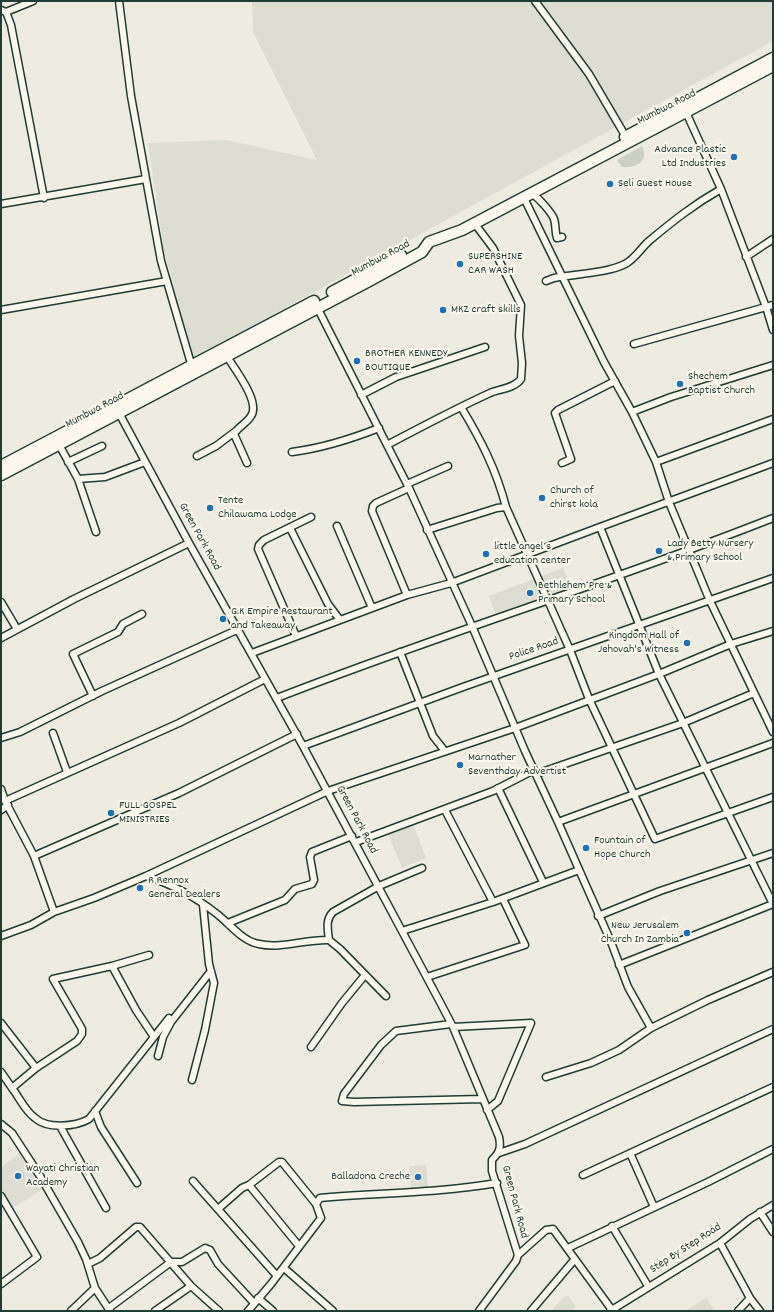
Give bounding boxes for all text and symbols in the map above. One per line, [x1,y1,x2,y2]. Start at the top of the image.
street label: Mumbwa Road [635,87,699,129]
place label: Advance Plastic Ltd Industries [654,143,726,171]
marker: Advance Plastic Ltd Industries [729,152,739,162]
place label: Seli Guest House [618,177,692,191]
marker: Seli Guest House [605,179,615,189]
street label: Mumbwa Road [349,238,413,280]
place label: SUPERSHINE CAR WASH [468,250,522,278]
marker: SUPERSHINE CAR WASH [455,259,465,269]
place label: MKZ craft skills [451,303,521,317]
marker: MKZ craft skills [438,305,448,315]
place label: BROTHER KENNEDY BOUTIQUE [365,347,447,375]
marker: BROTHER KENNEDY BOUTIQUE [352,356,362,366]
place label: Shechem Baptist Church [688,370,755,398]
marker: Shechem Baptist Church [675,379,685,389]
street label: Mumbwa Road [63,390,127,432]
place label: Church of chirst kola [550,484,598,512]
marker: Church of chirst kola [537,493,547,503]
place label: Tente Chilawama Lodge [218,494,296,522]
street label: Green Park Road [175,501,223,573]
marker: Tente Chilawama Lodge [205,503,215,513]
place label: Lady Betty Nursery & Primary School [667,537,753,565]
place label: little angel s education center [494,540,571,568]
marker: Lady Betty Nursery & Primary School [654,546,664,556]
marker: little angel s education center [481,549,491,559]
place label: Bethlehem Pre & Primary School [538,579,612,607]
marker: Bethlehem Pre & Primary School [525,588,535,598]
place label: G.K Empire Restaurant and Takeaway [231,605,333,633]
marker: G.K Empire Restaurant and Takeaway [218,614,228,624]
place label: Kingdom Hall of Jehovah's Witness [598,629,679,657]
street label: Police Road [507,635,561,665]
marker: Kingdom Hall of Jehovah's Witness [682,638,692,648]
place label: Marnather Seventhday Advertist [468,751,566,779]
marker: Marnather Seventhday Advertist [455,760,465,770]
street label: Green Park Road [332,784,380,856]
place label: FULL GOSPEL MINISTRIES [119,799,177,827]
marker: FULL GOSPEL MINISTRIES [106,808,116,818]
place label: Fountain of Hope Church [594,834,650,862]
marker: Fountain of Hope Church [581,843,591,853]
place label: R Rennox General Dealers [148,874,221,902]
marker: R Rennox General Dealers [135,883,145,893]
place label: New Jerusalem Church In Zambia [601,919,679,947]
marker: New Jerusalem Church In Zambia [682,928,692,938]
place label: Wayati Christian Academy [26,1162,99,1190]
street label: Green Park Road [497,1164,531,1240]
place label: Balladona Creche [331,1170,410,1184]
marker: Wayati Christian Academy [13,1171,23,1181]
marker: Balladona Creche [413,1172,423,1182]
street label: Step By Step Road [648,1221,724,1277]

